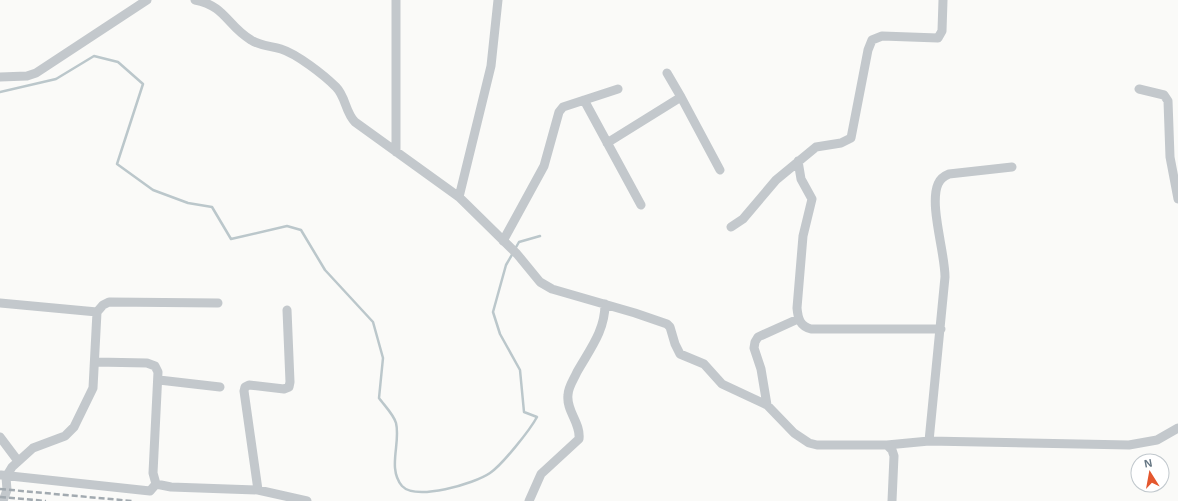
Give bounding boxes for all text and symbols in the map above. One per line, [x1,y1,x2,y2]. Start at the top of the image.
north arrow [1130,453,1170,493]
text: N [1143,457,1153,470]

